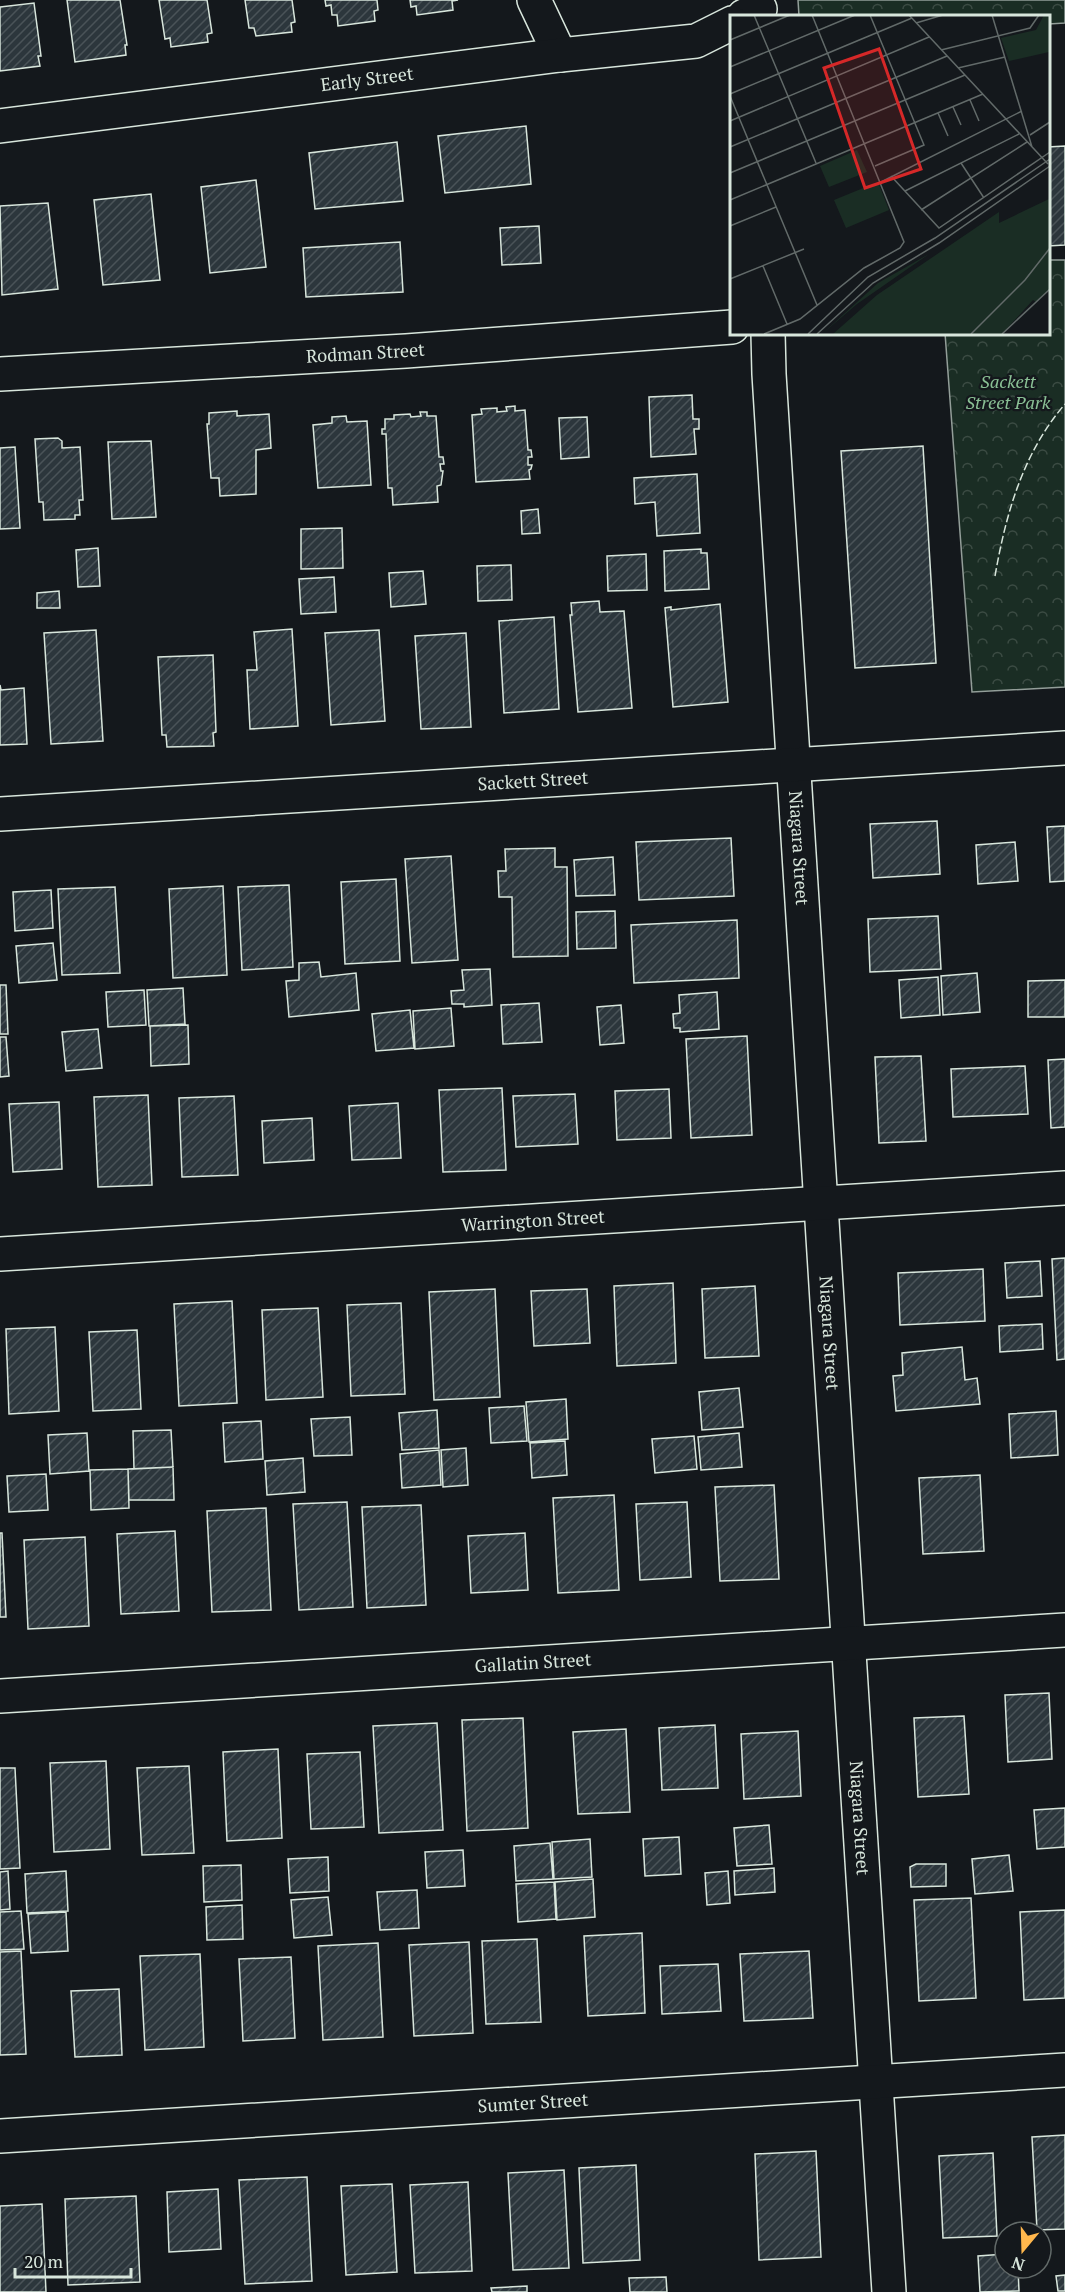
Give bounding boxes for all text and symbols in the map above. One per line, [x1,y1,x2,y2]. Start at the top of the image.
inset map [730,15,1050,334]
street label: Early Street [319,61,415,96]
street label: Rodman Street [305,337,426,368]
park label: Sackett Street Park [966,369,1051,414]
street label: Sackett Street [477,765,589,795]
street label: Niagara Street [784,790,815,906]
street label: Warrington Street [460,1204,606,1236]
street label: Niagara Street [814,1275,846,1391]
street label: Gallatin Street [474,1646,592,1678]
street label: Niagara Street [845,1760,876,1876]
street label: Sumter Street [477,2087,589,2117]
north arrow [993,2220,1053,2280]
scale bar [15,2241,130,2279]
text: 20 m [24,2249,64,2273]
text: N [1009,2252,1027,2277]

